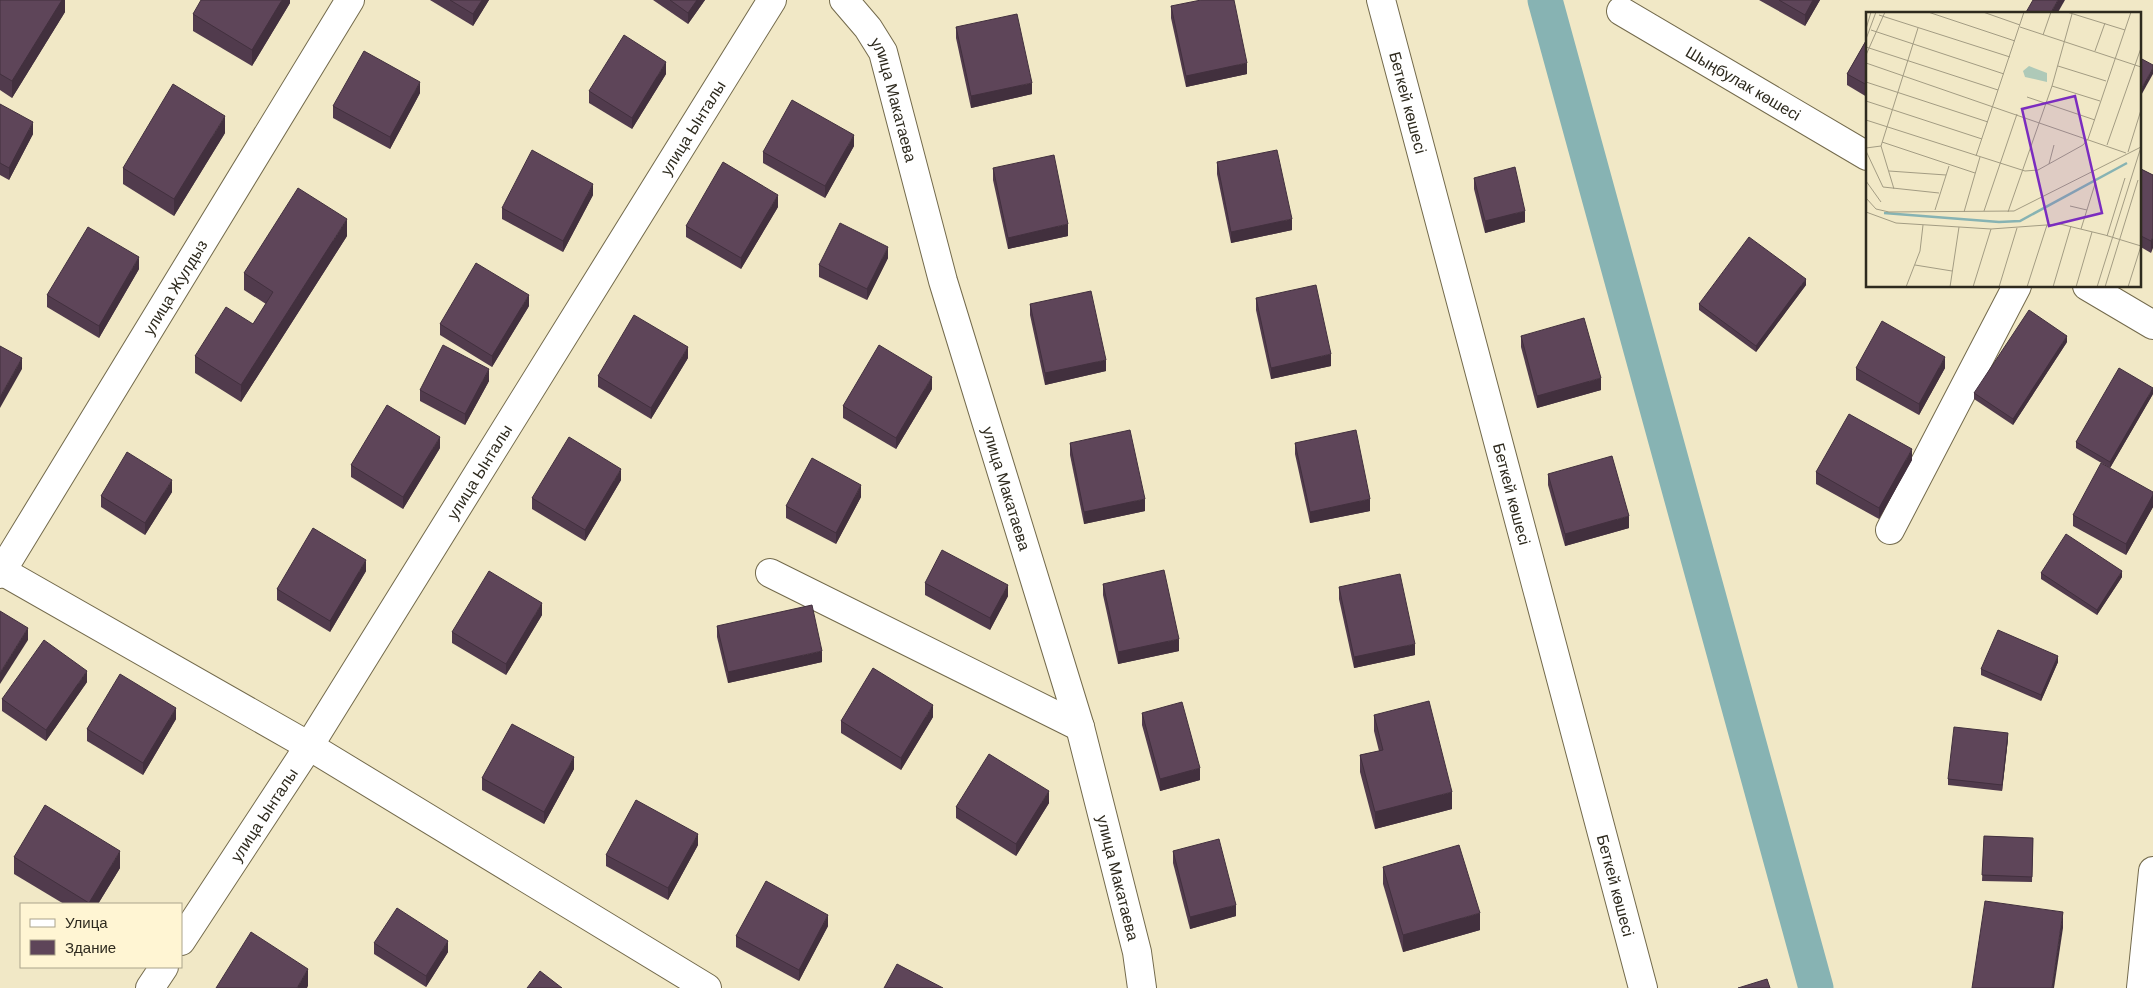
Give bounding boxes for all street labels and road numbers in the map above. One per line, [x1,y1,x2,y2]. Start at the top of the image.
street label: улица Макатаева [866,33,922,164]
street label: Шыңбулак көшесі [1682,41,1805,125]
street label: Беткей көшесі [1385,49,1432,156]
street label: улица Ынталы [655,76,730,179]
street label: улица Жулдыз [138,236,212,339]
street label: улица Ынталы [442,420,517,523]
street label: улица Макатаева [978,424,1036,553]
street label: Беткей көшесі [1488,441,1536,547]
street label: улица Ынталы [225,764,302,866]
street label: улица Макатаева [1092,813,1144,943]
street label: Беткей көшесі [1592,832,1639,939]

